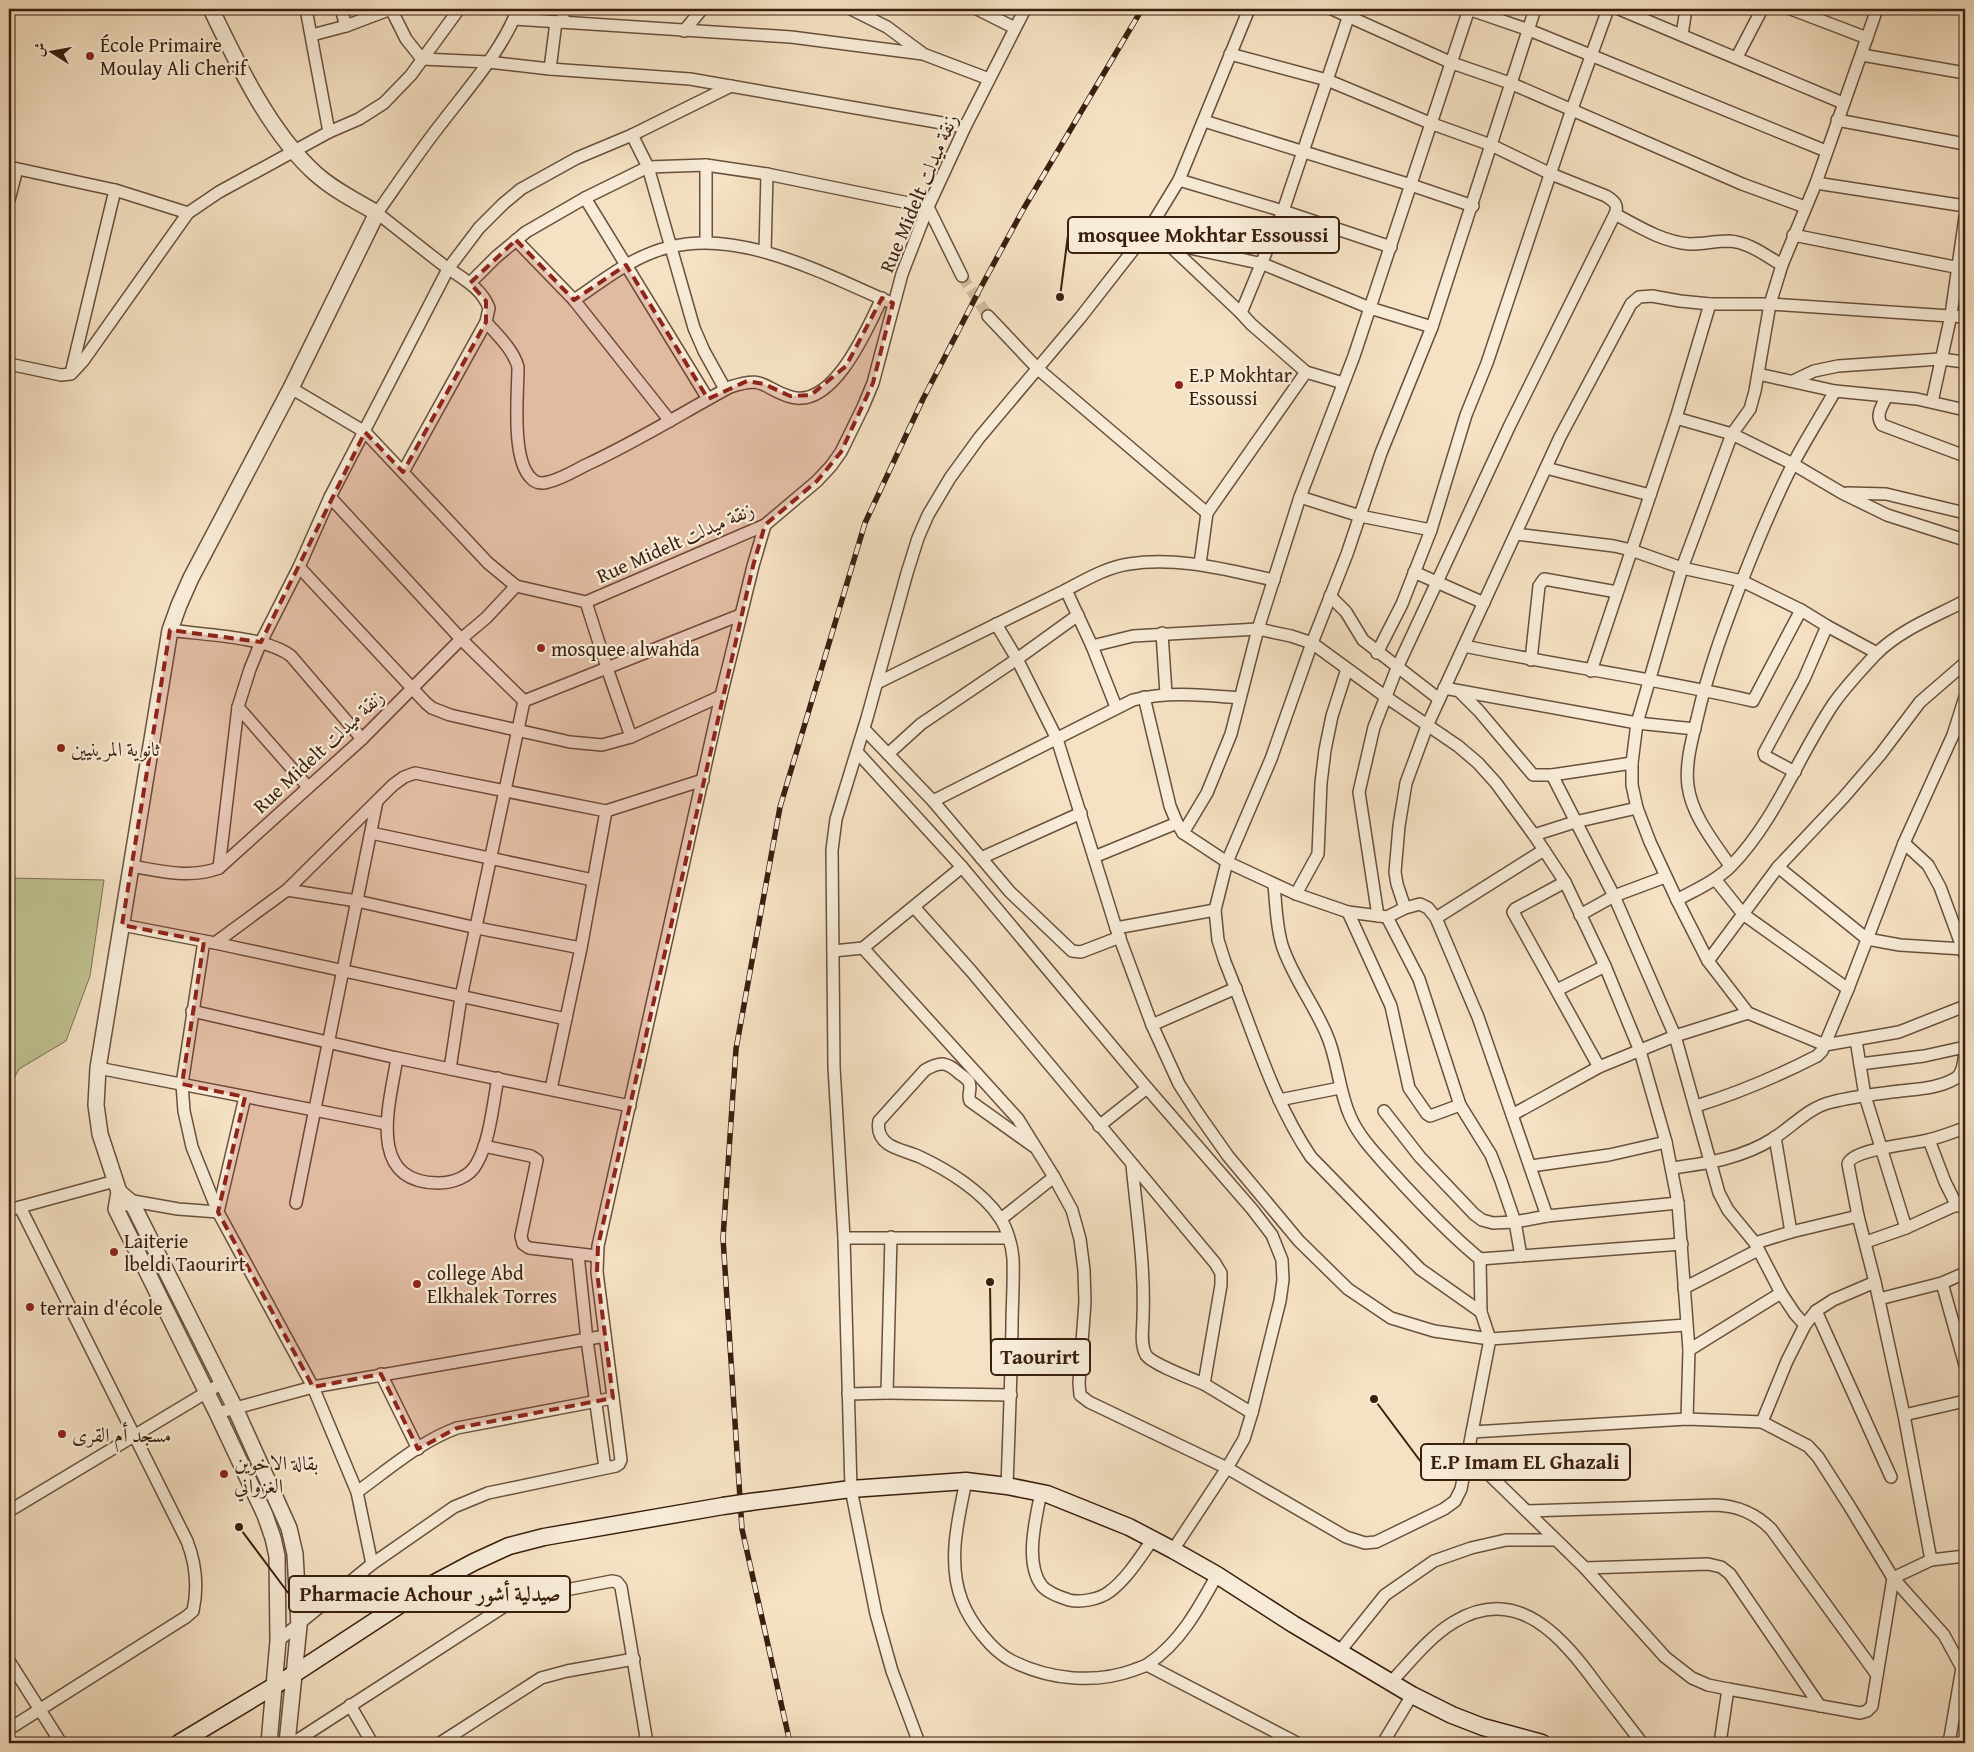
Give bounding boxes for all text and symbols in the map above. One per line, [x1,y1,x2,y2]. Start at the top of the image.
north arrow [28,28,78,78]
place label: École Primaire Moulay Ali Cherif [100,30,249,82]
text: ش [28,41,50,58]
marker: École Primaire Moulay Ali Cherif [84,50,96,62]
street label: Rue Midelt زنقة ميدلت [871,109,965,277]
callout: mosquee Mokhtar Essoussi [1068,217,1339,253]
text: mosquee Mokhtar Essoussi [1078,219,1329,250]
place label: E.P Mokhtar Essoussi [1189,360,1292,412]
marker: E.P Mokhtar Essoussi [1173,379,1185,391]
street label: Rue Midelt زنقة ميدلت [592,494,758,590]
place label: mosquee alwahda [551,634,700,663]
marker: mosquee alwahda [535,642,547,654]
street label: Rue Midelt زنقة ميدلت [246,682,390,820]
place label: ثانوية المرينيين [71,734,160,763]
marker: ثانوية المرينيين [55,742,67,754]
place label: Laiterie lbeldi Taourirt [124,1226,246,1278]
marker: Laiterie lbeldi Taourirt [108,1246,120,1258]
place label: college Abd Elkhalek Torres [427,1258,557,1310]
marker: college Abd Elkhalek Torres [411,1278,423,1290]
place label: terrain d'école [40,1293,163,1322]
marker: terrain d'école [24,1301,36,1313]
callout: Taourirt [991,1339,1090,1375]
text: Taourirt [1000,1341,1080,1372]
place label: مسجد أم القرى [72,1420,171,1453]
marker: مسجد أم القرى [56,1428,68,1440]
callout: E.P Imam EL Ghazali [1421,1444,1630,1480]
text: E.P Imam EL Ghazali [1431,1446,1620,1477]
place label: بقالة الاخوين الغزواني [234,1448,318,1502]
marker: بقالة الاخوين الغزواني [218,1468,230,1480]
callout: Pharmacie Achour صيدلية أشور [289,1576,570,1612]
text: Pharmacie Achour صيدلية أشور [299,1578,561,1609]

